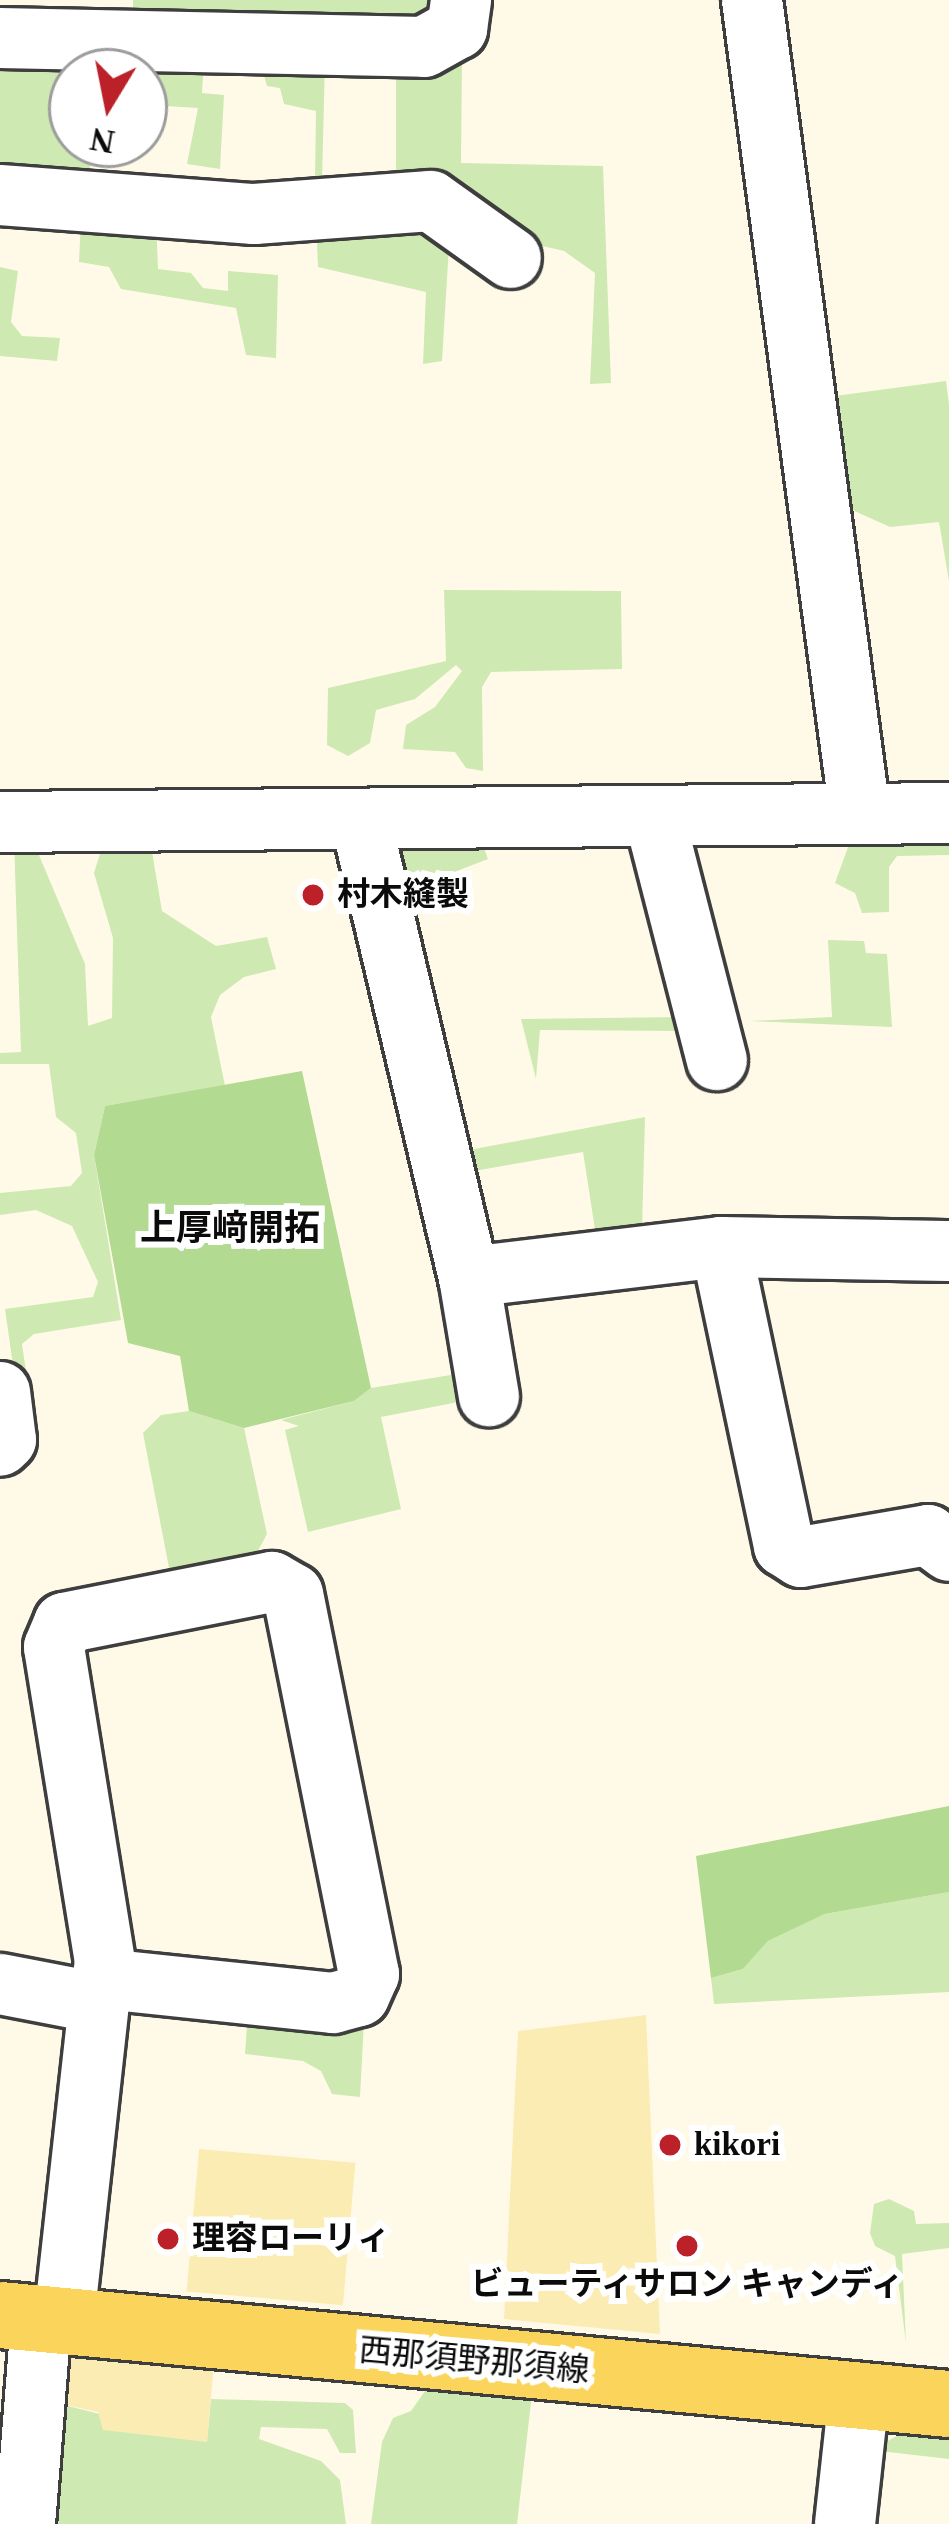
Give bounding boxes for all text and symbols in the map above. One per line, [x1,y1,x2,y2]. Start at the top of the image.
north arrow [48,48,168,168]
text: N [87,121,117,160]
place label: 村木縫製 [337,875,469,915]
marker: 村木縫製 [300,882,326,908]
district label: 上厚﨑開拓 [140,1207,320,1251]
place label: kikori [694,2125,780,2165]
marker: kikori [657,2132,683,2158]
place label: 理容ローリィ [192,2219,390,2259]
marker: 理容ローリィ [155,2226,181,2252]
marker: ビューティサロン キャンディ [674,2233,700,2259]
place label: ビューティサロン キャンディ [468,2265,906,2305]
street label: 西那須野那須線 [357,2331,591,2391]

